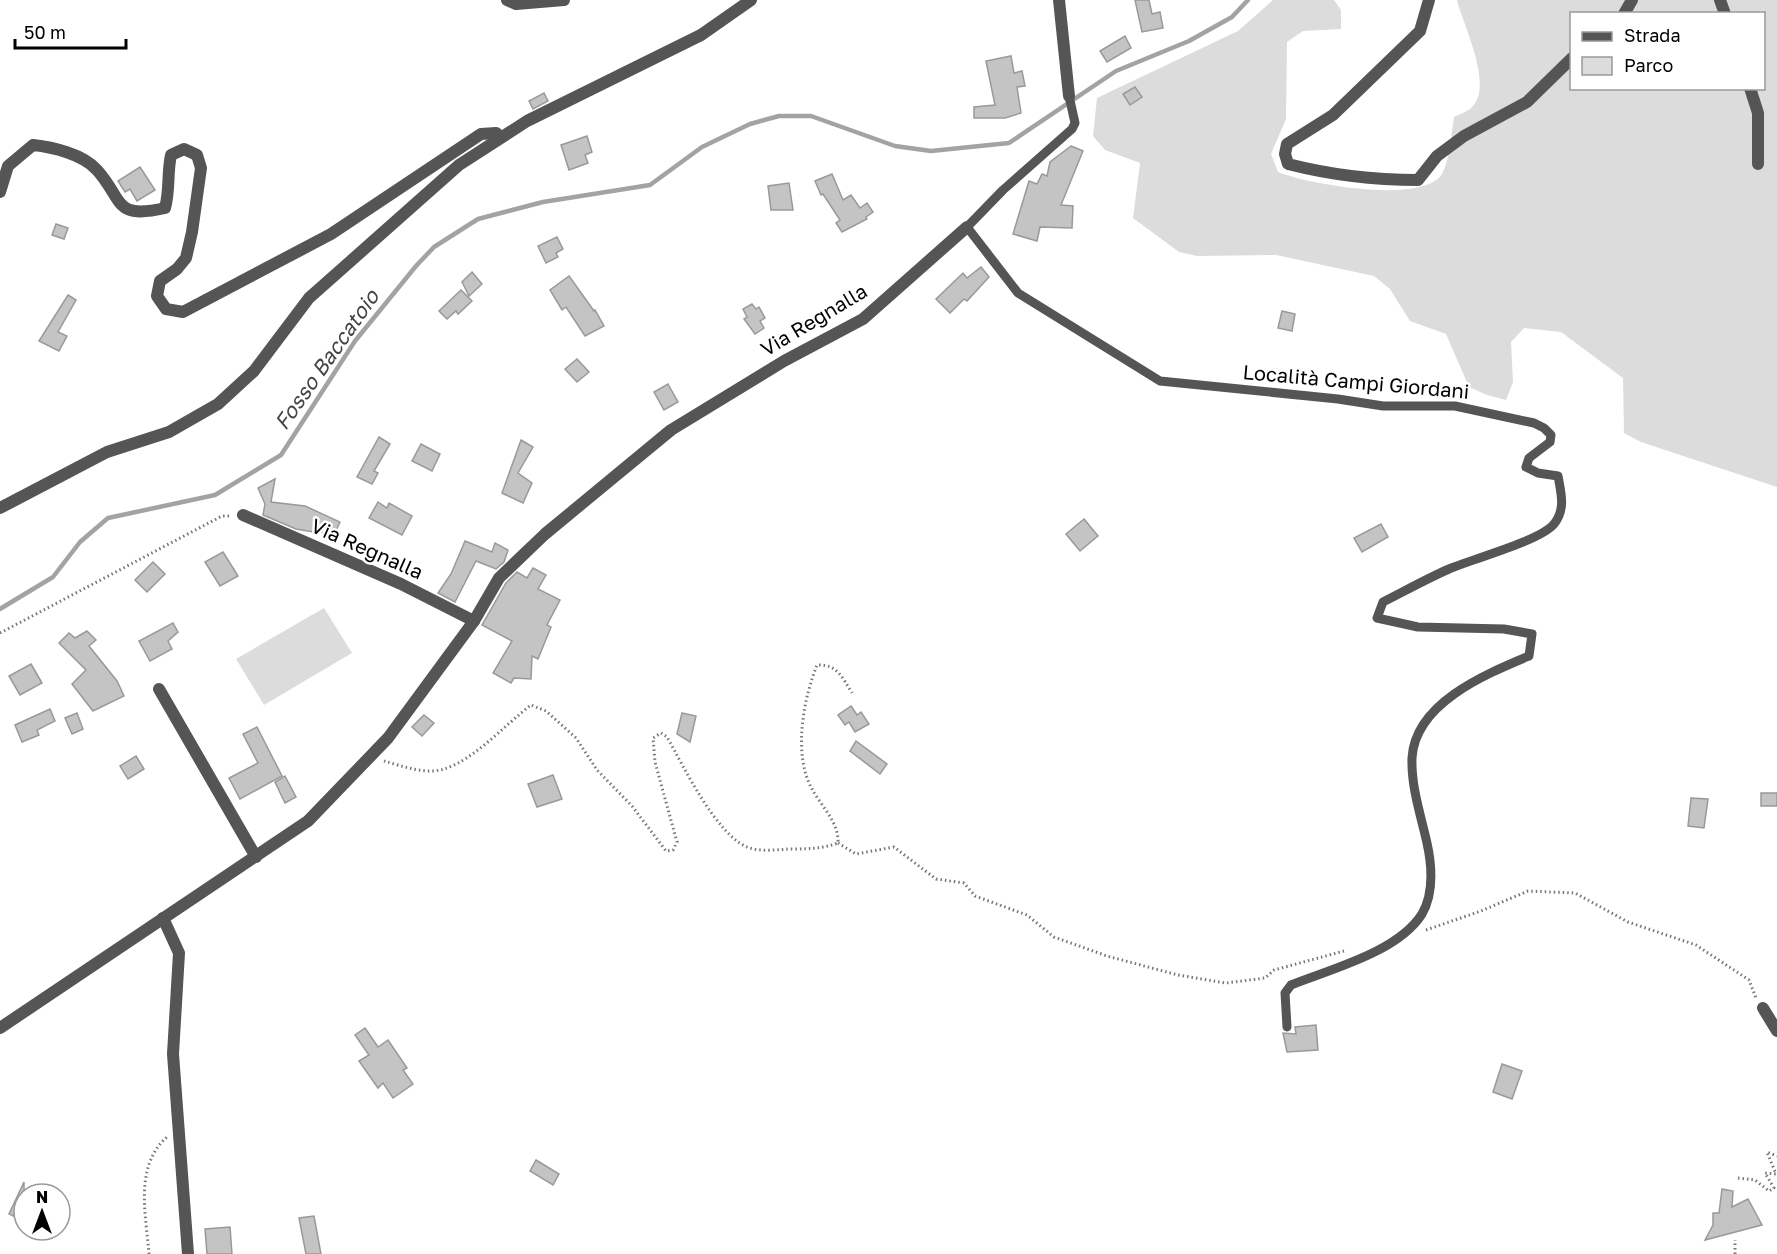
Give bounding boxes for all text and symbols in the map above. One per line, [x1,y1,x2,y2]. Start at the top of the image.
scale bar [15,12,126,50]
legend [1570,12,1765,90]
text: 50 m [24,21,66,43]
text: Strada [1624,24,1681,46]
text: Parco [1624,54,1673,76]
street label: Via Regnalla [756,278,871,360]
water label: Fosso Baccatoio [268,283,385,434]
street label: Località Campi Giordani [1242,359,1470,403]
street label: Via Regnalla [308,513,427,583]
north arrow [12,1182,72,1242]
text: N [36,1187,48,1207]

